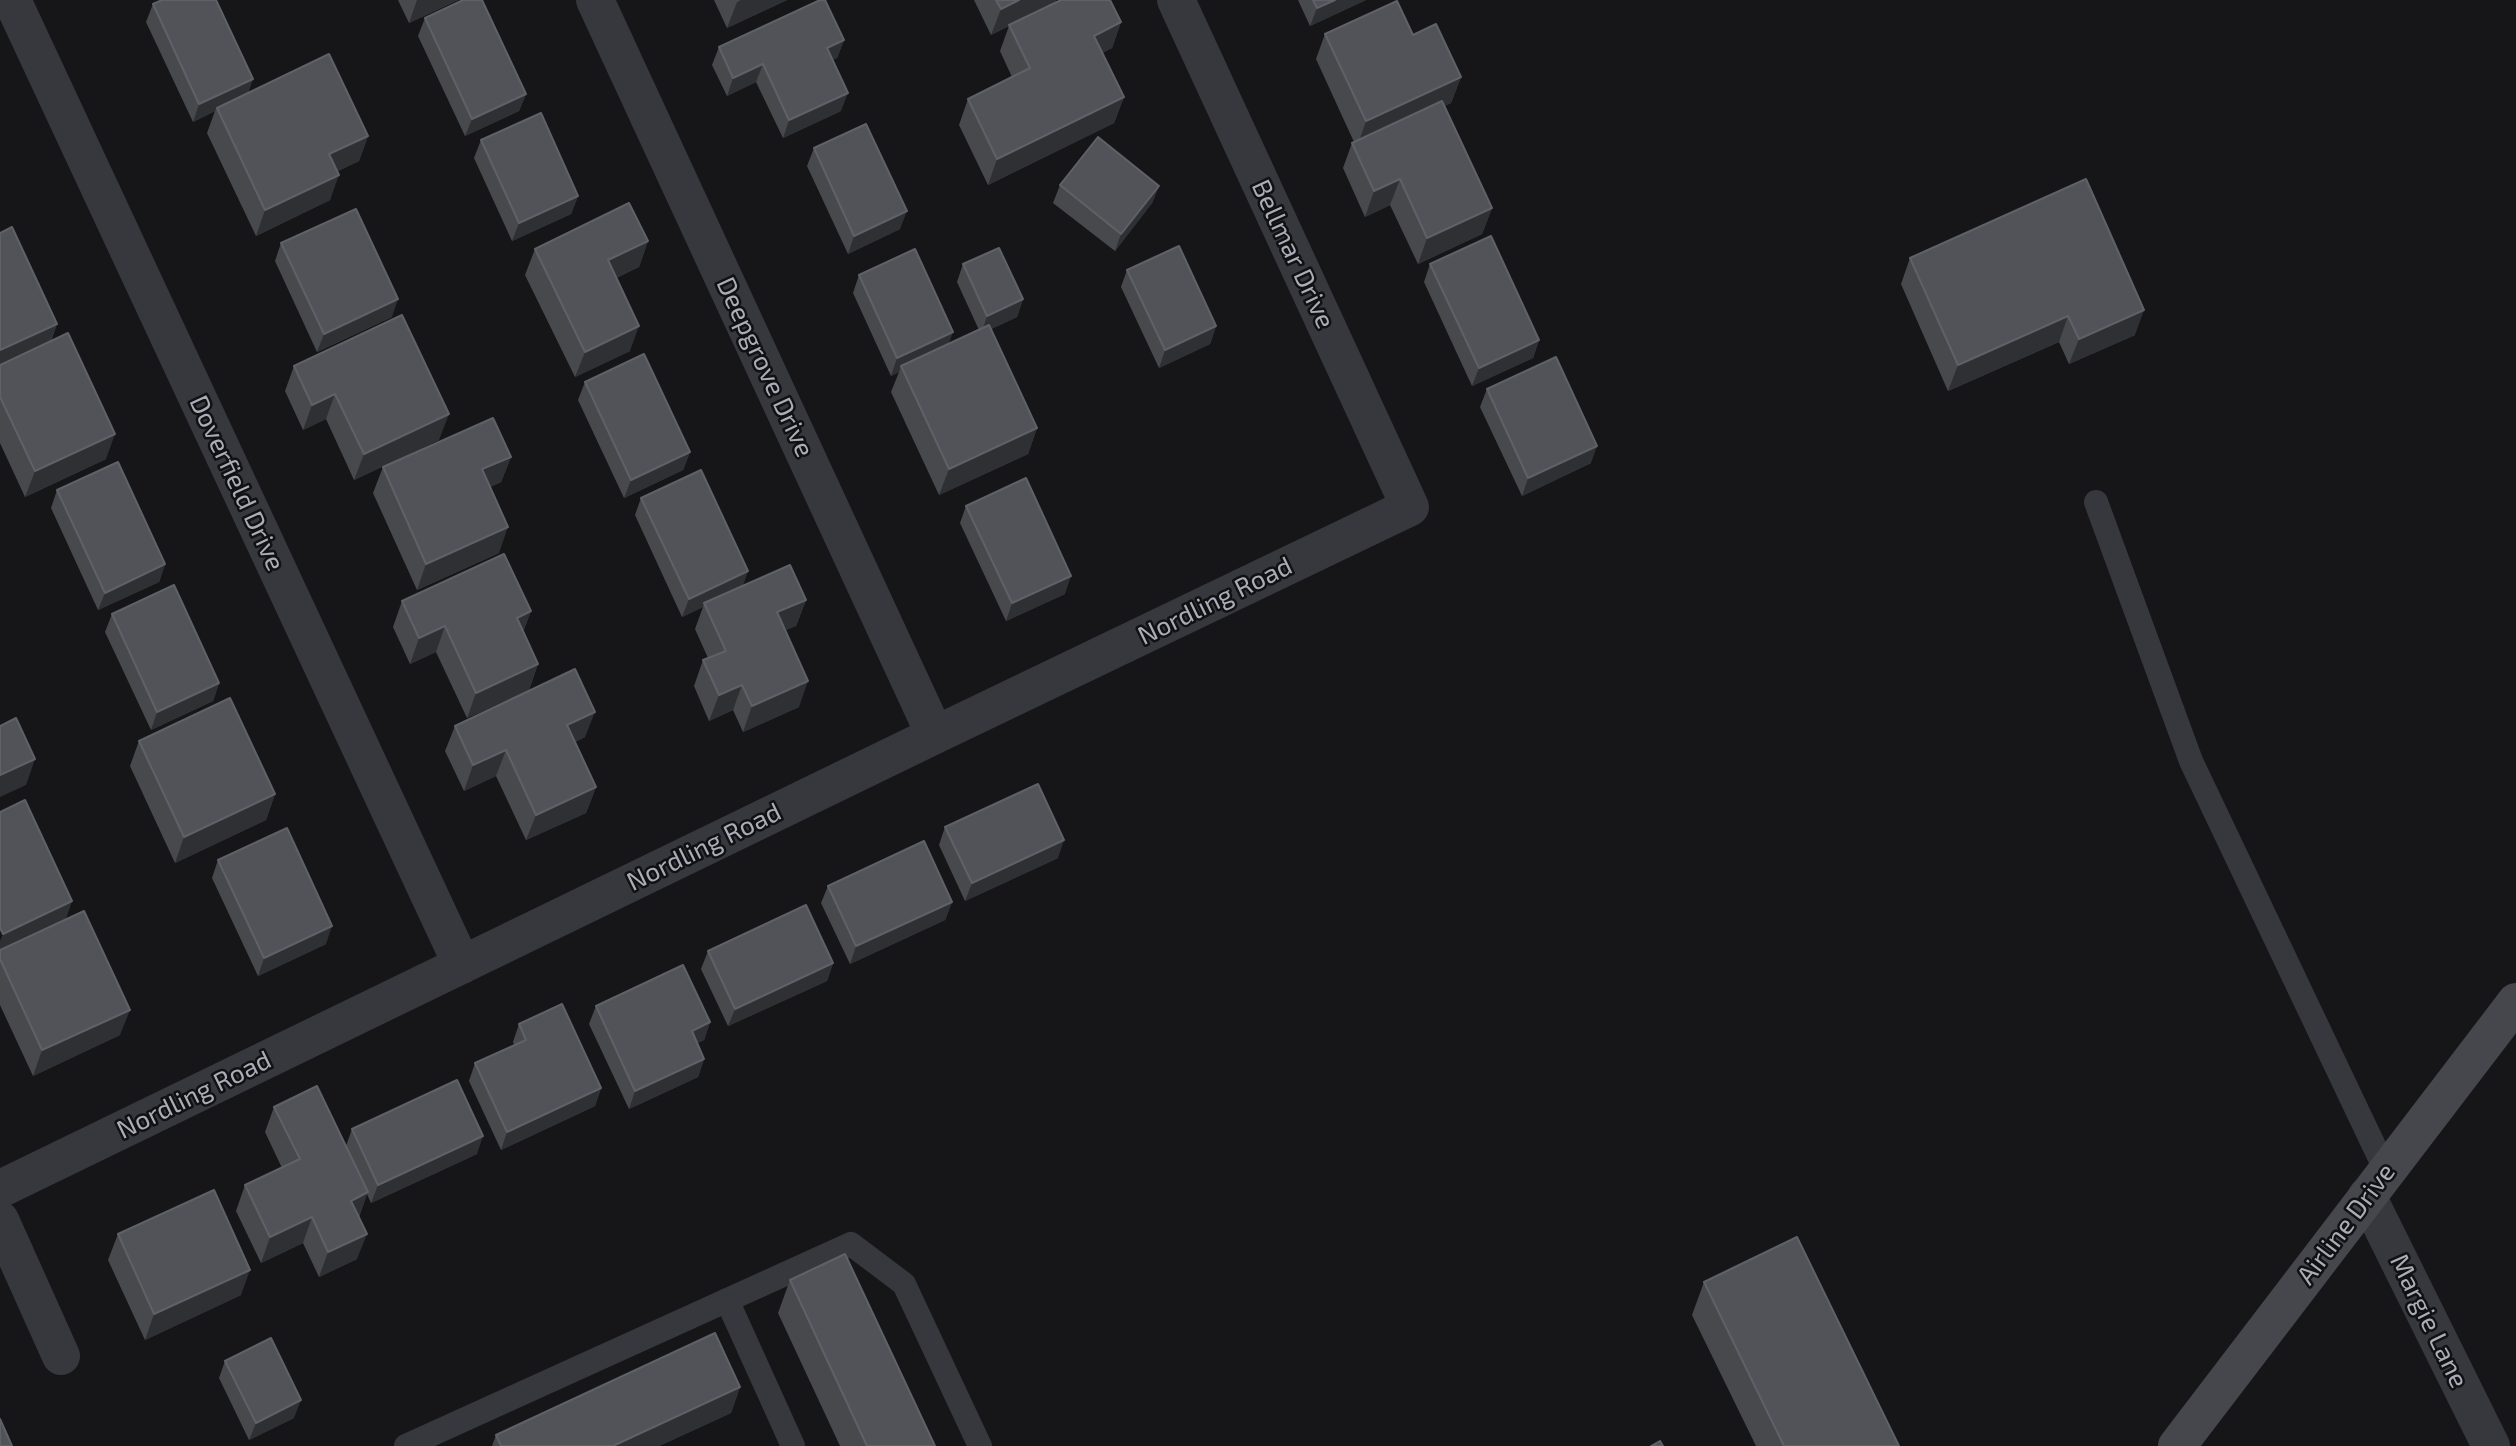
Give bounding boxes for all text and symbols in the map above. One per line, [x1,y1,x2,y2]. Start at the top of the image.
street label: Bellmar Drive [1245,175,1341,333]
street label: Deepgrove Drive [710,272,820,462]
street label: Doverfield Drive [183,390,291,576]
street label: Nordling Road [1133,550,1297,652]
street label: Nordling Road [622,796,786,898]
street label: Nordling Road [112,1044,276,1146]
street label: Airline Drive [2290,1157,2402,1291]
street label: Margie Lane [2383,1249,2475,1393]

